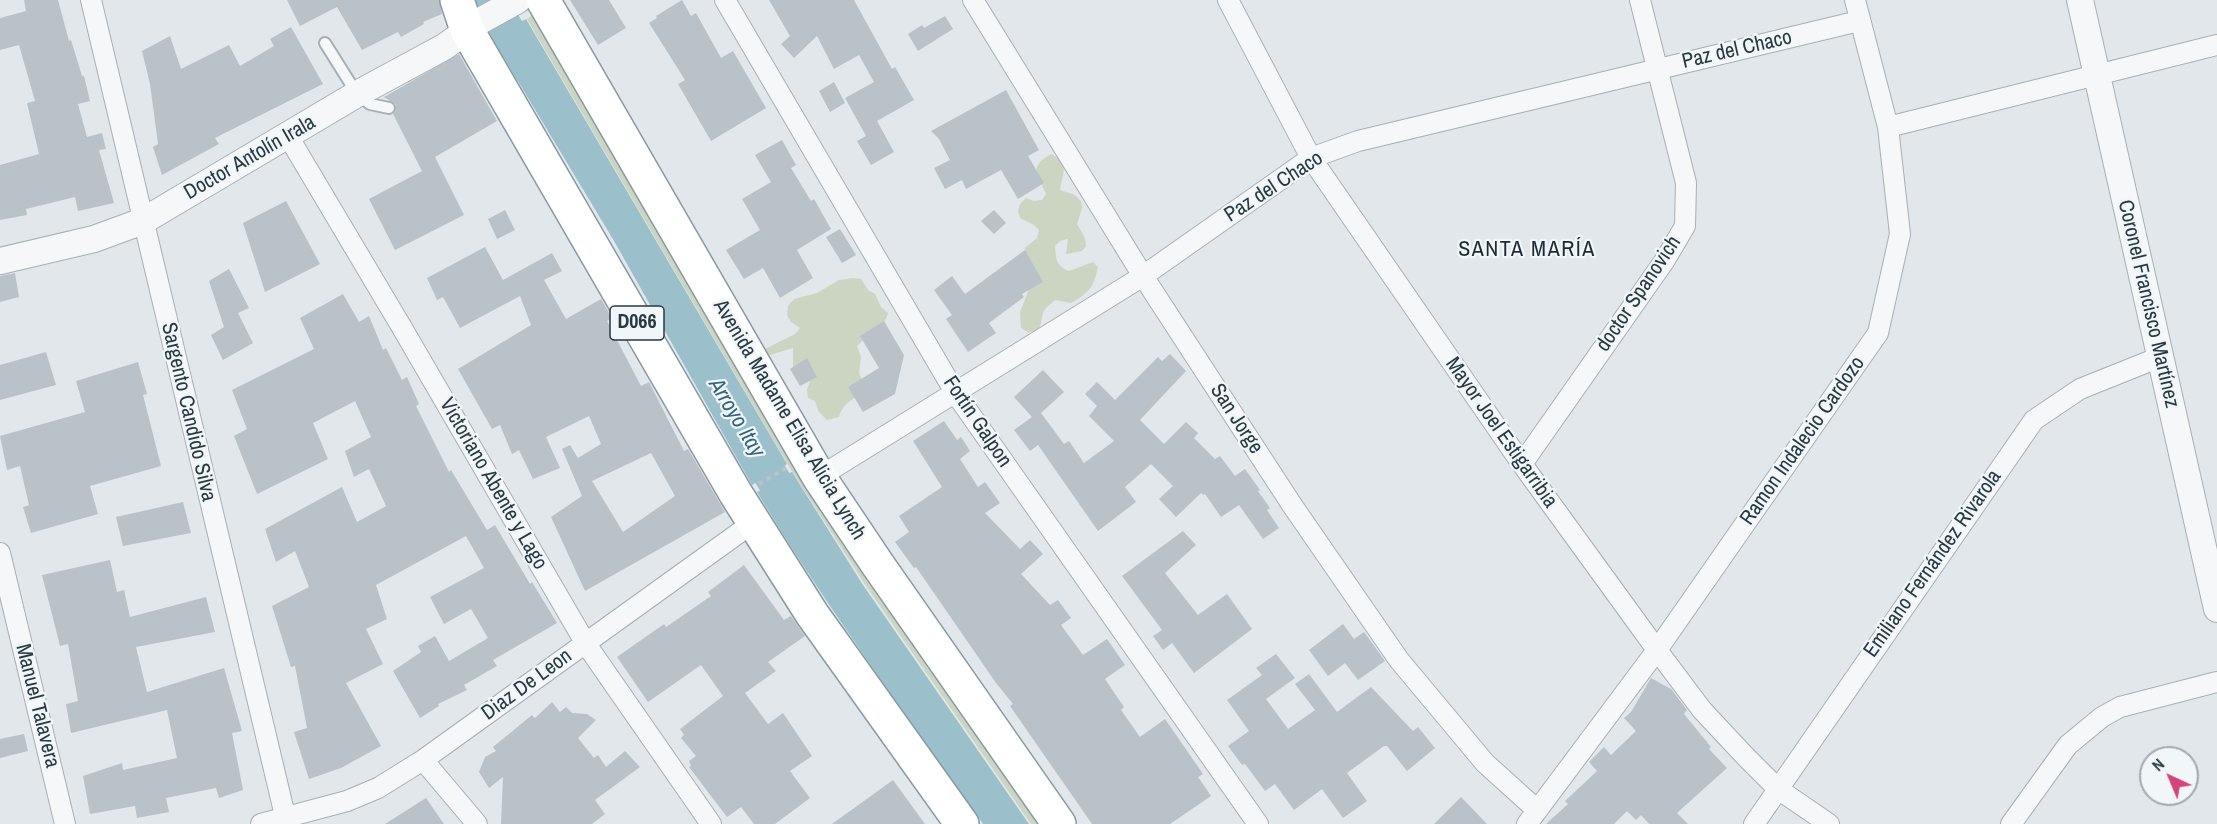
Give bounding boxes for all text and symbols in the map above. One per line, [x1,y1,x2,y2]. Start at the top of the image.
street label: Paz del Chaco [1680,25,1794,75]
street label: Doctor Antolín Irala [180,110,320,206]
street label: Paz del Chaco [1220,146,1328,228]
street label: Coronel Francisco Martínez [2112,198,2184,410]
street label: doctor Spanovich [1591,231,1687,357]
district label: SANTA MARÍA [1458,237,1596,263]
street label: Avenida Madame Elisa Alicia Lynch [707,295,871,545]
road number: D066 [610,306,664,340]
street label: Sargento Candido Silva [155,320,221,504]
street label: Ramon Indalecio Cardozo [1735,352,1871,530]
street label: Mayor Joel Estigarribia [1440,353,1562,513]
street label: Fortín Galpon [937,372,1017,472]
water label: Arroyo Itay [702,374,770,462]
street label: San Jorge [1204,379,1268,459]
street label: Victoriano Abente y Lago [434,394,552,574]
street label: Emiliano Fernández Rivarola [1859,465,2007,663]
street label: Manuel Talavera [9,641,65,771]
street label: Diaz De Leon [477,644,577,726]
north arrow [2139,746,2199,806]
text: N [2147,753,2169,776]

